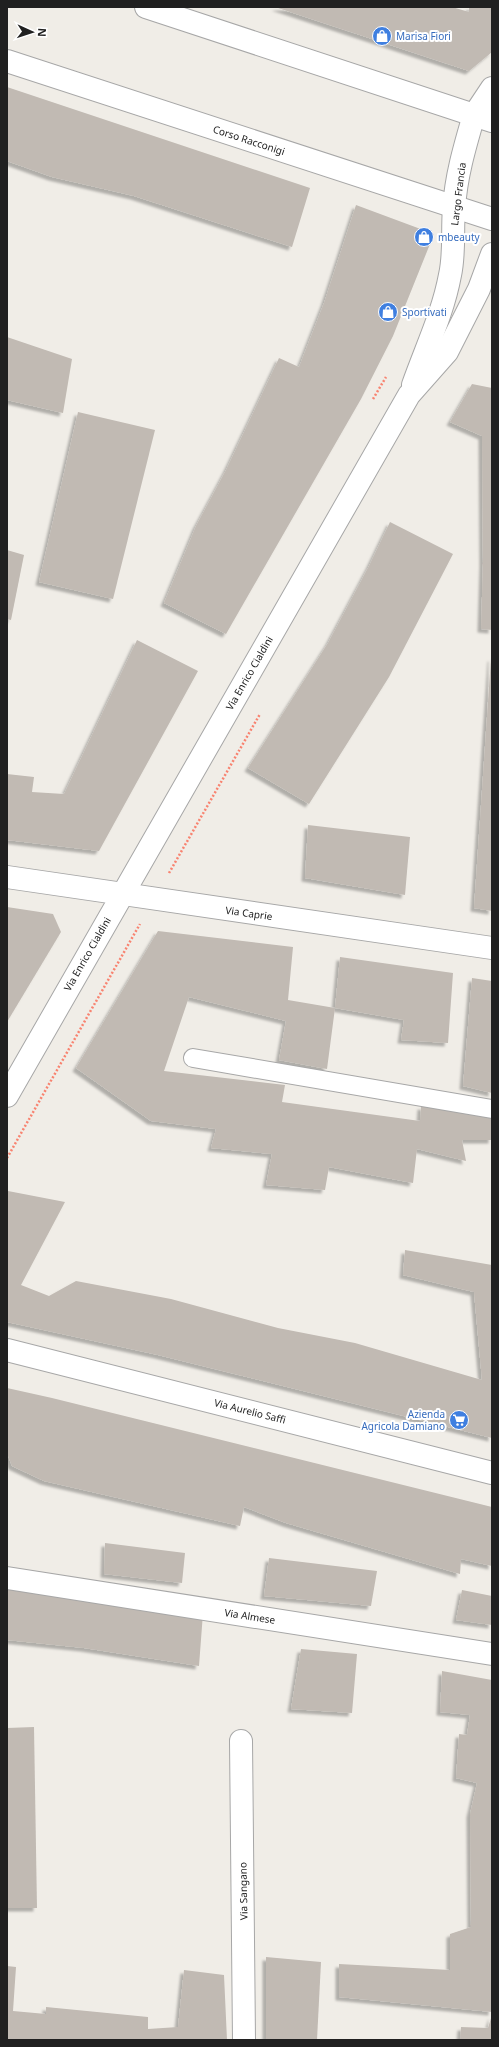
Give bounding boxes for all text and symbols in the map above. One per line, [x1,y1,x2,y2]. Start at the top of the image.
north arrow [12,12,52,52]
shop icon: Marisa Fiori [371,25,393,47]
text: N [35,28,50,37]
place label: Marisa Fiori [396,29,451,43]
street label: Corso Racconigi [211,122,287,158]
street label: Largo Francia [447,162,469,226]
shop icon: mbeauty [413,226,435,248]
place label: mbeauty [438,230,481,244]
shop icon: Sportivati [377,301,399,323]
place label: Sportivati [402,305,447,319]
street label: Via Enrico Cialdini [222,633,276,713]
street label: Via Caprie [225,903,274,923]
street label: Via Enrico Cialdini [60,914,114,994]
street label: Via Aurelio Saffi [213,1395,287,1427]
place label: Azienda Agricola Damiano [361,1407,445,1433]
supermarket icon: Azienda Agricola Damiano [448,1409,470,1431]
street label: Via Almese [224,1605,277,1627]
street label: Via Sangano [235,1862,251,1920]

